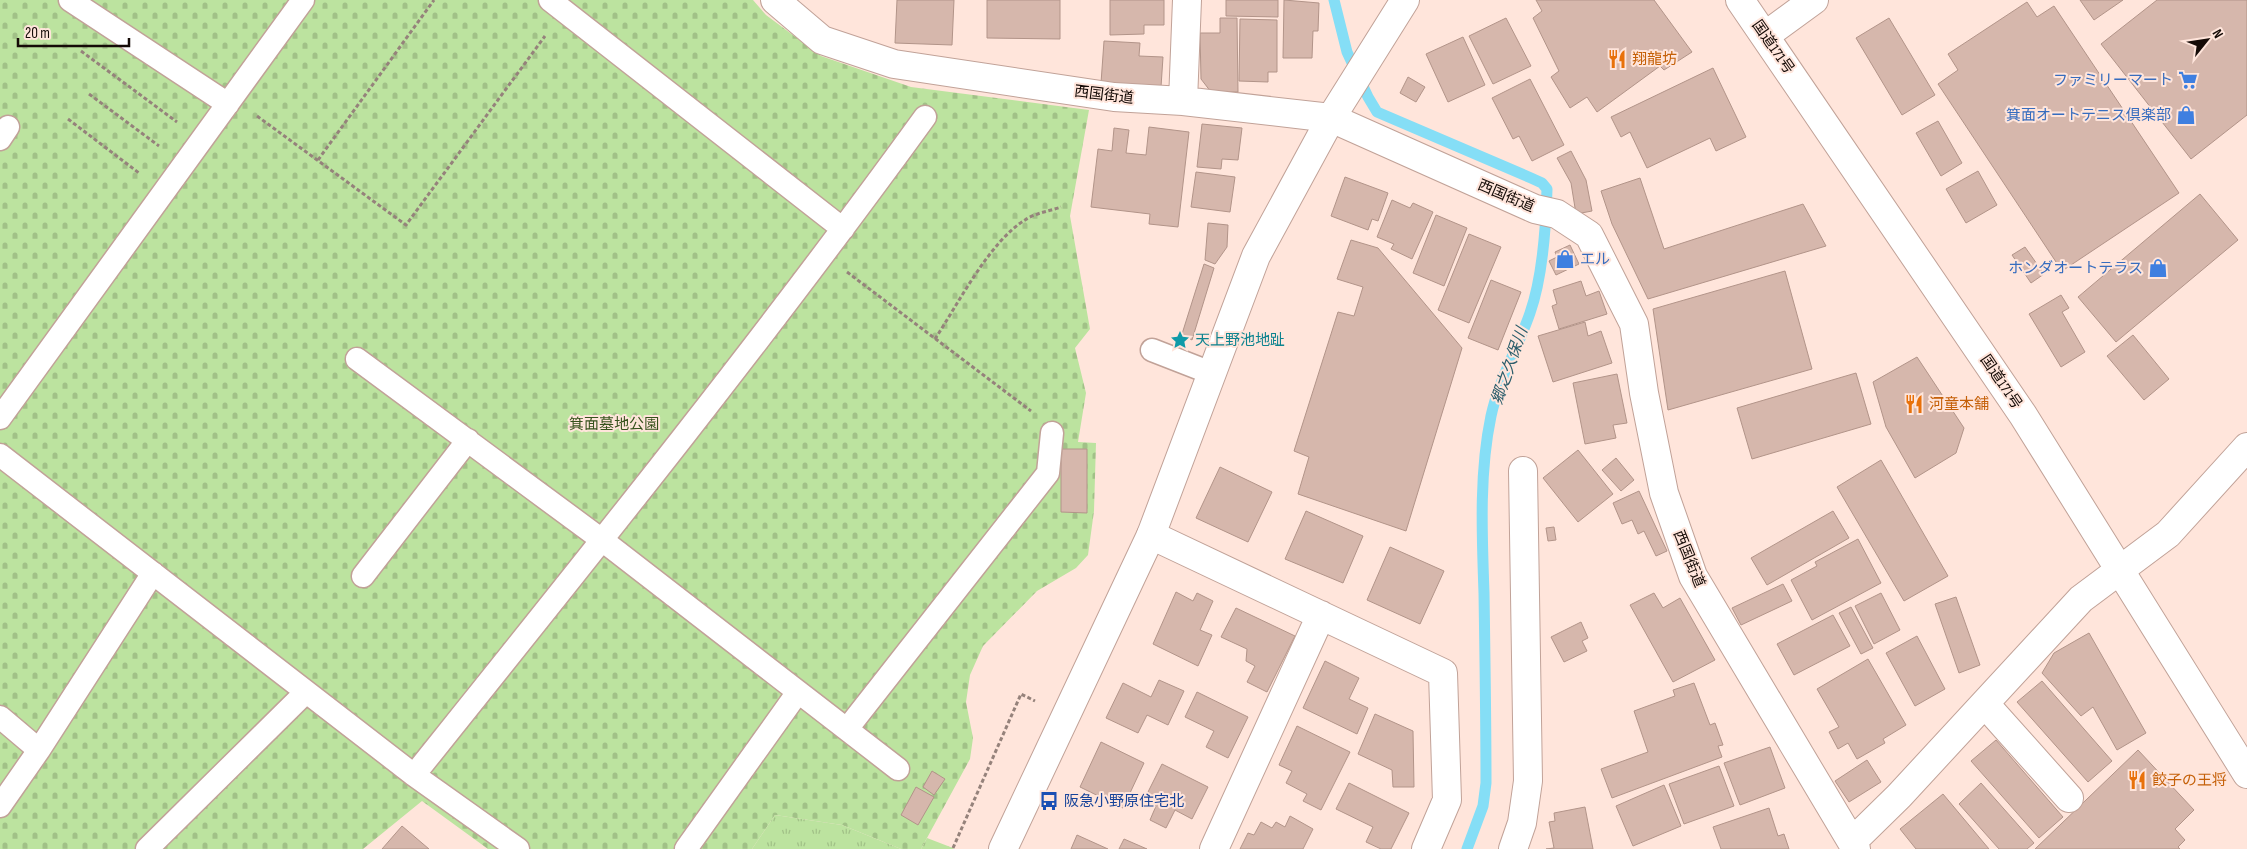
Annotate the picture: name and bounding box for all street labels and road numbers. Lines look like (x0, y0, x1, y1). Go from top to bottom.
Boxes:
street label: 国道171号 (1748, 16, 1798, 78)
street label: 西国街道 (1073, 82, 1135, 108)
street label: 西国街道 (1475, 176, 1537, 216)
street label: 国道171号 (1976, 351, 2026, 413)
street label: 西国街道 (1669, 528, 1709, 590)

